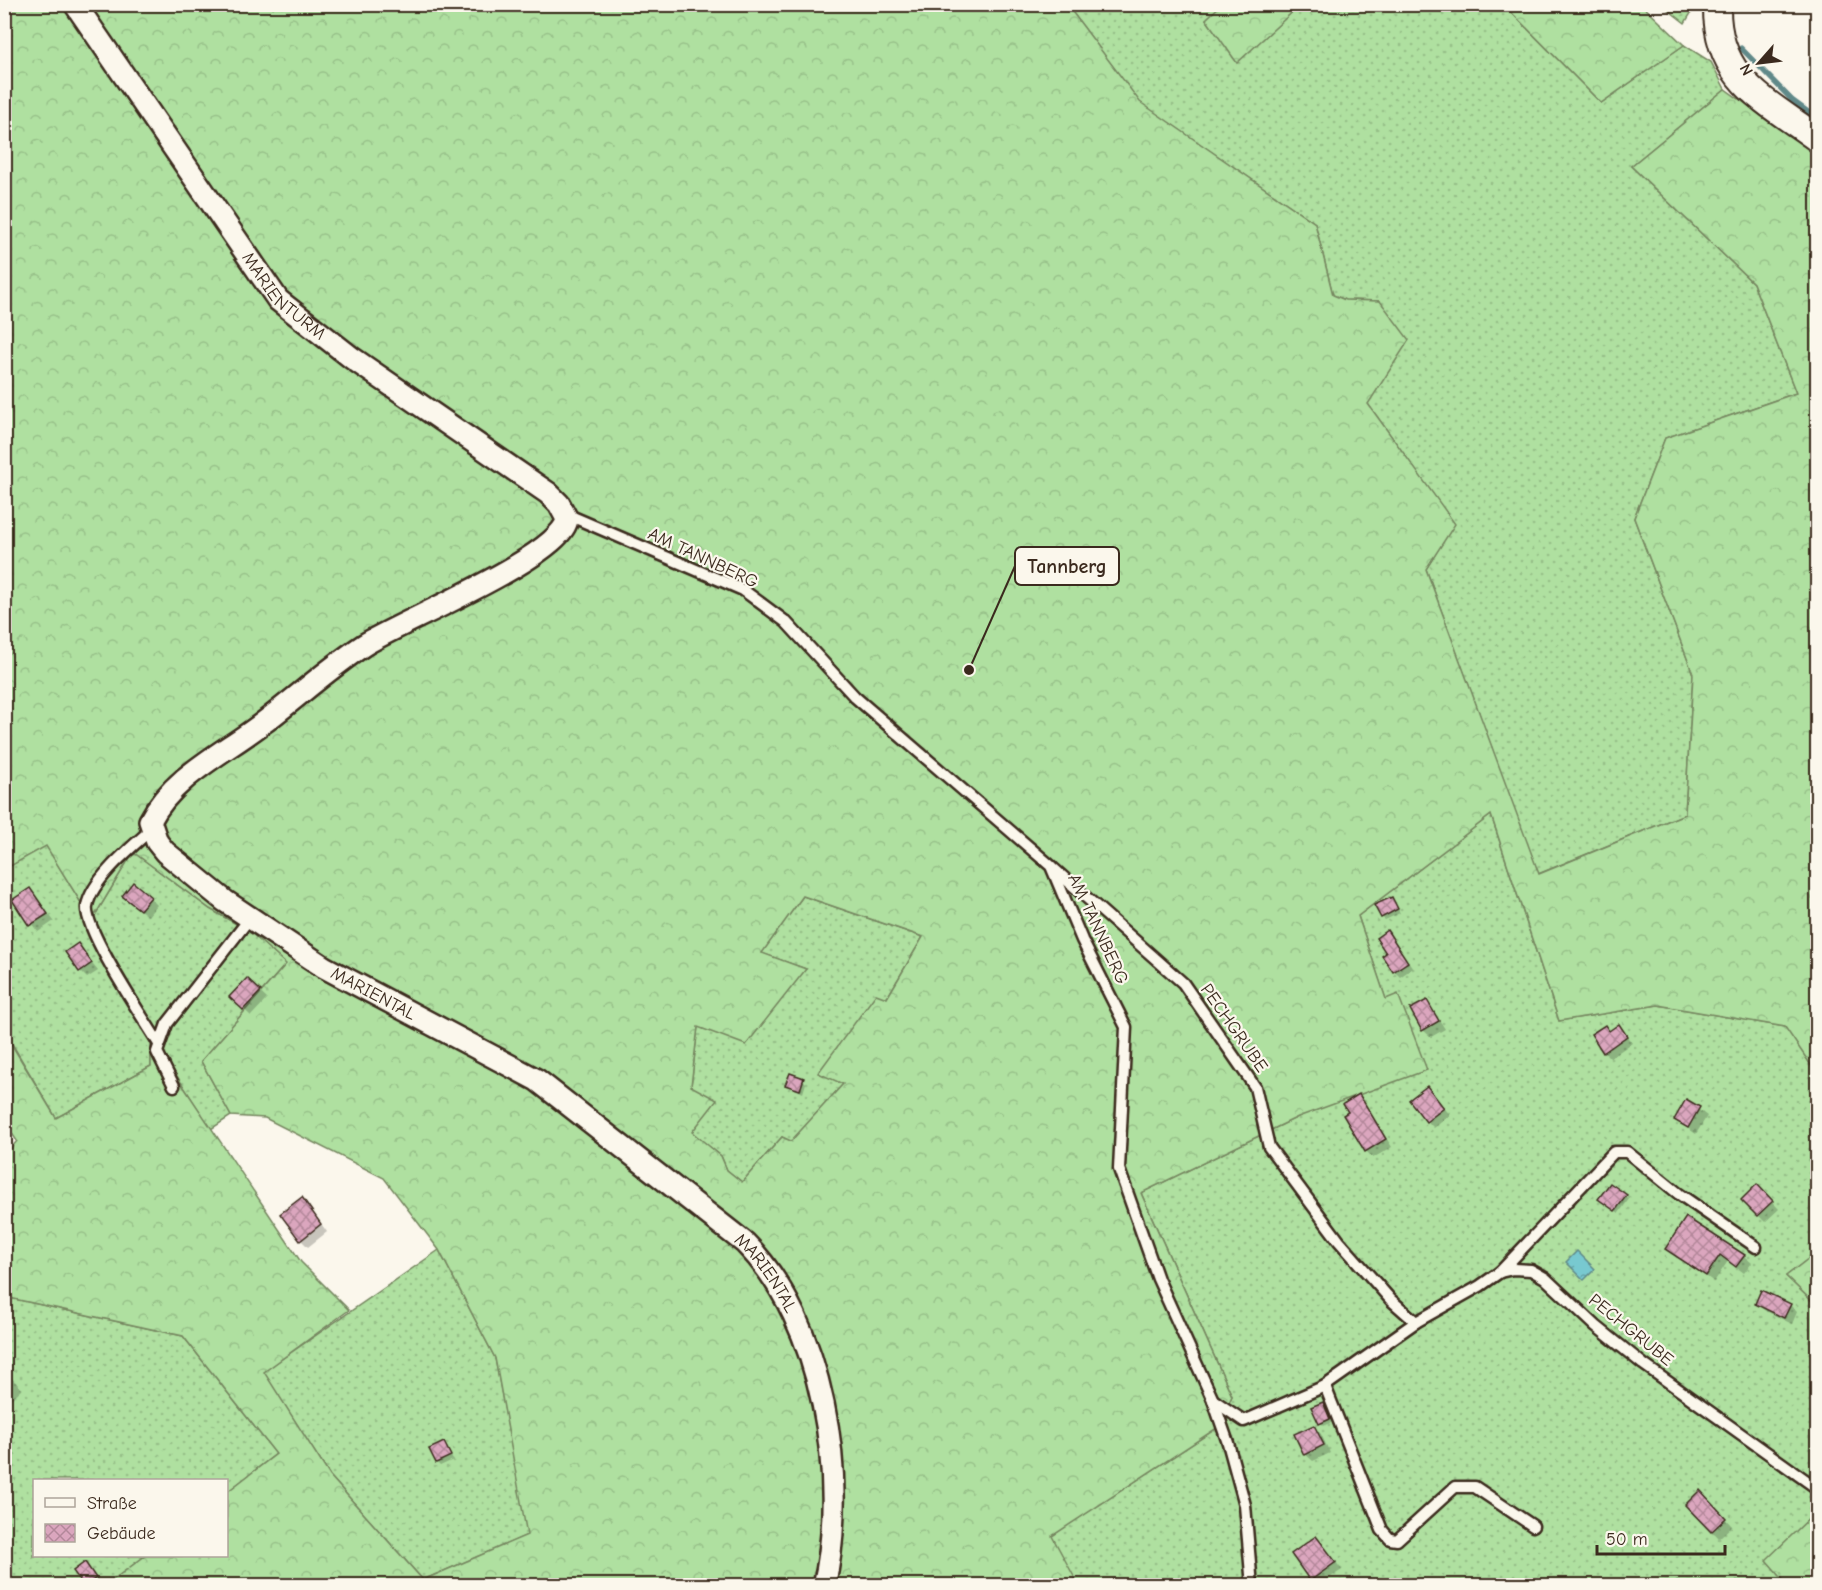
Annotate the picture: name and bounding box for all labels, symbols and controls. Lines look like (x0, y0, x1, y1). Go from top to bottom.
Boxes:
north arrow (1729, 33, 1789, 93)
text: N (1736, 61, 1757, 78)
street label: MARIENTURM (238, 248, 330, 344)
street label: AM TANNBERG (645, 523, 762, 593)
callout: Tannberg (1015, 547, 1119, 585)
text: Tannberg (1027, 555, 1107, 578)
street label: AM TANNBERG (1063, 871, 1133, 988)
street label: MARIENTAL (327, 962, 420, 1024)
street label: PECHGRUBE (1196, 980, 1272, 1076)
street label: MARIENTAL (731, 1229, 802, 1316)
street label: PECHGRUBE (1584, 1289, 1678, 1371)
legend (33, 1479, 228, 1557)
text: Straße (87, 1493, 137, 1514)
scale bar (1597, 1518, 1724, 1556)
text: Gebäude (87, 1523, 156, 1544)
text: 50 m (1606, 1529, 1648, 1550)

